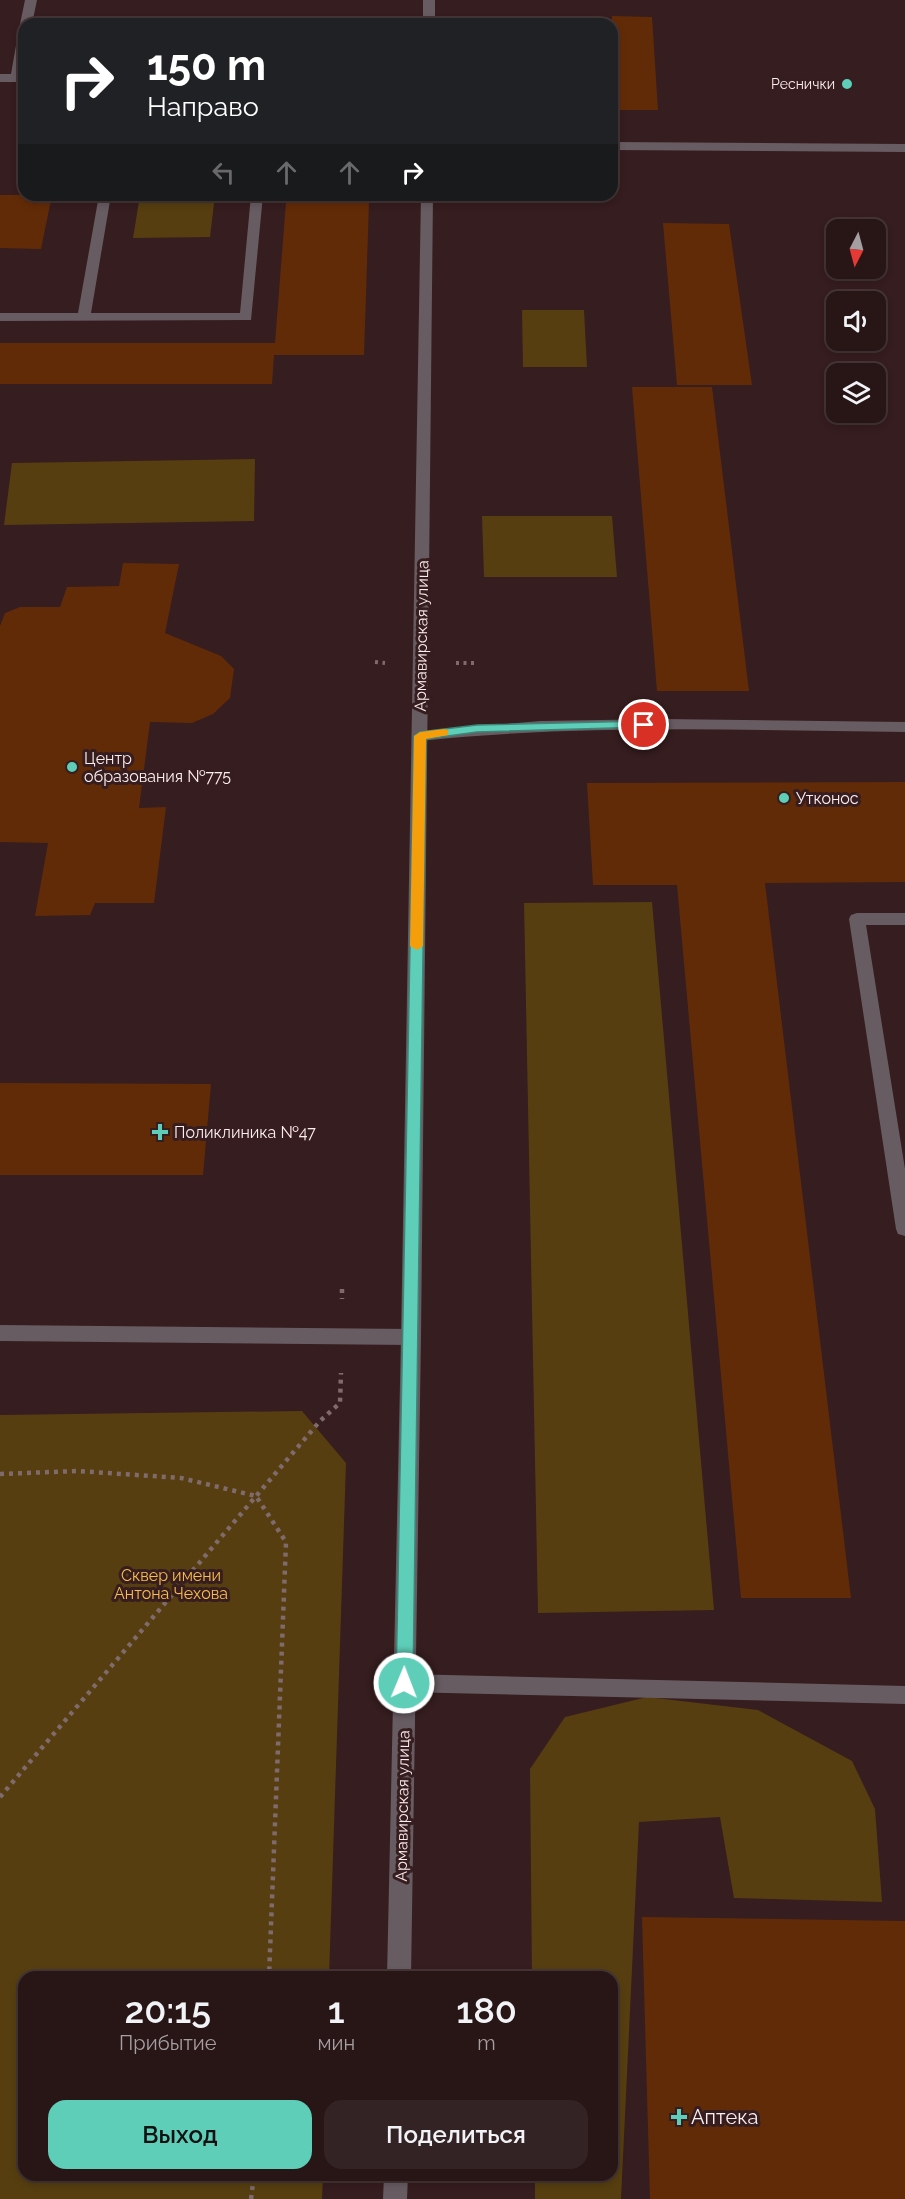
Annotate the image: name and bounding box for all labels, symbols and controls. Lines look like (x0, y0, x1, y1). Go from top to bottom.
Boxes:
text: 150 m (147, 41, 266, 90)
icon: right (48, 42, 126, 120)
place label: Реснички (771, 76, 835, 92)
marker: Реснички (840, 77, 854, 91)
text: Направо (147, 91, 259, 122)
icon: left (207, 156, 240, 189)
icon: ahead (270, 156, 303, 189)
icon: ahead (333, 156, 366, 189)
icon: right (396, 156, 429, 189)
north arrow (826, 219, 886, 279)
map controls (826, 219, 886, 423)
button: sound (826, 291, 886, 351)
button: layers (826, 363, 886, 423)
street label: Армавирская улица (411, 560, 432, 712)
pin (618, 699, 669, 750)
icon: arrive (627, 708, 660, 741)
place label: Центр образования №775 (84, 749, 231, 786)
marker: Центр образования №775 (65, 760, 79, 774)
place label: Утконос (796, 789, 859, 808)
marker: Утконос (777, 791, 791, 805)
marker: Поликлиника №47 (151, 1123, 169, 1141)
place label: Поликлиника №47 (174, 1123, 316, 1142)
park label: Сквер имени Антона Чехова (114, 1566, 228, 1603)
position arrow (372, 1651, 436, 1715)
street label: Армавирская улица (392, 1730, 413, 1882)
text: 20:15 (124, 1989, 211, 2031)
text: 1 (328, 1989, 345, 2031)
text: 180 (456, 1989, 517, 2031)
text: Прибытие (119, 2031, 216, 2055)
text: мин (318, 2031, 355, 2055)
text: m (477, 2031, 496, 2055)
button: Выход (48, 2100, 312, 2169)
button: Поделиться (324, 2100, 588, 2169)
place label: Аптека (691, 2105, 758, 2129)
marker: Аптека (672, 2110, 686, 2124)

